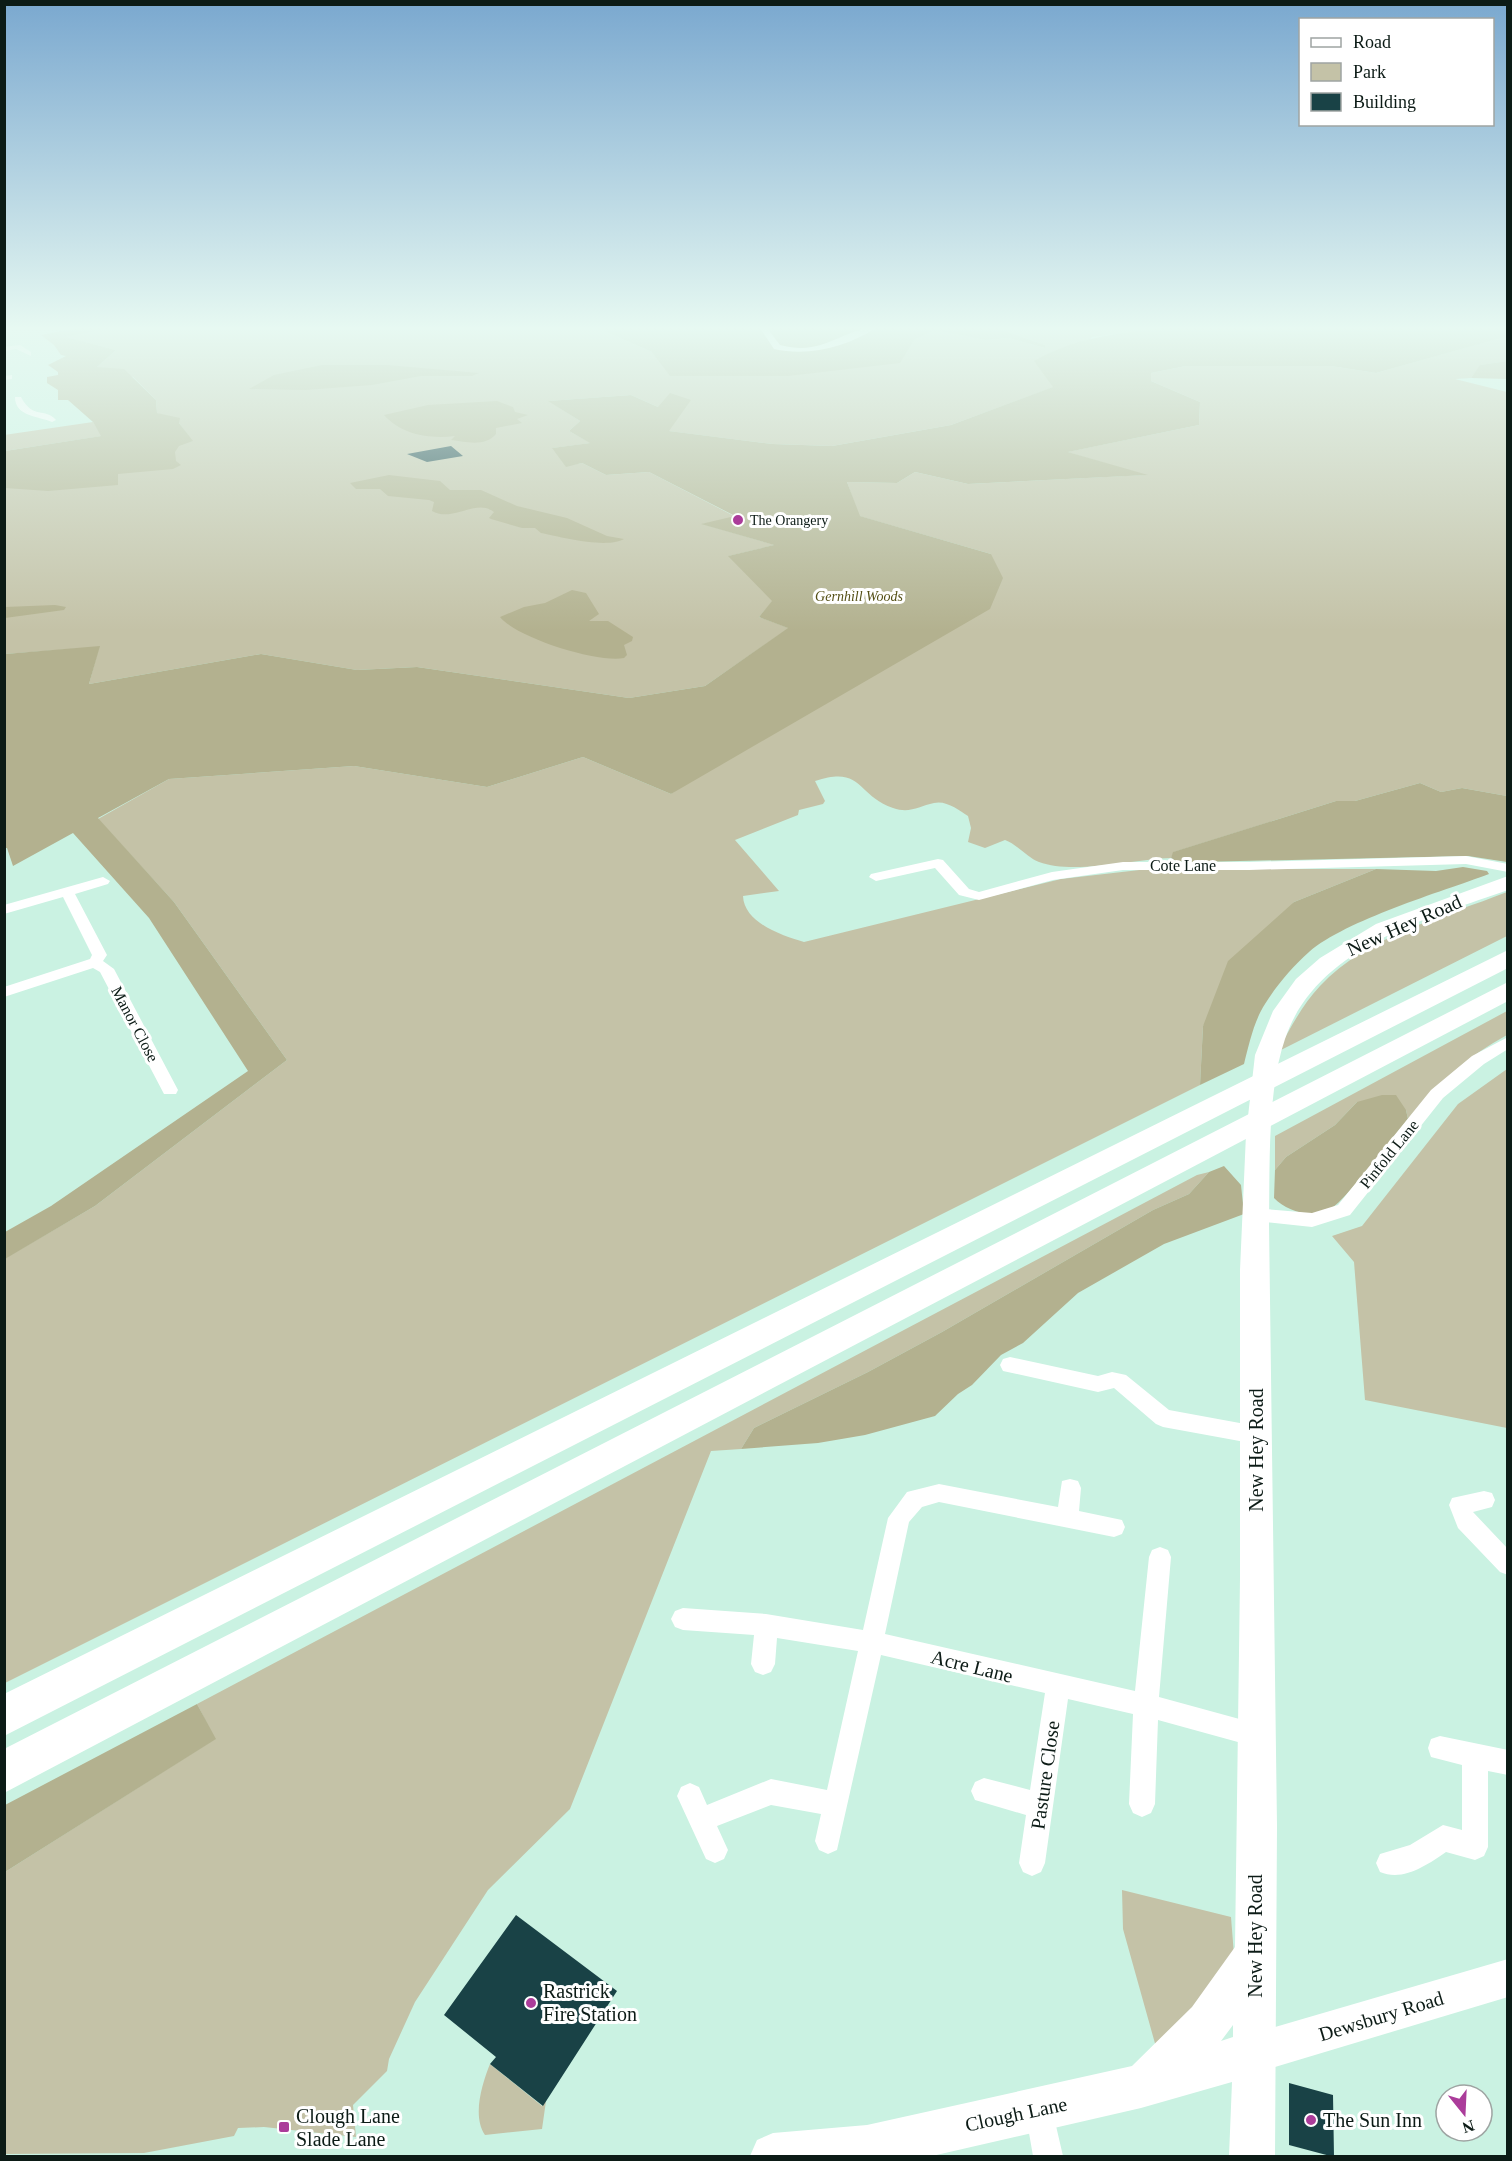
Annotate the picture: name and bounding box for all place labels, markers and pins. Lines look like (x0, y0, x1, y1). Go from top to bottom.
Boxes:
marker: The Orangery (731, 513, 745, 527)
place label: The Orangery (750, 513, 828, 528)
place label: Rastrick Fire Station (543, 1980, 637, 2025)
marker: Rastrick Fire Station (524, 1996, 538, 2010)
place label: Clough Lane Slade Lane (296, 2105, 400, 2150)
place label: The Sun Inn (1323, 2109, 1422, 2131)
marker: The Sun Inn (1304, 2113, 1318, 2127)
marker: Clough Lane Slade Lane (277, 2120, 291, 2134)

